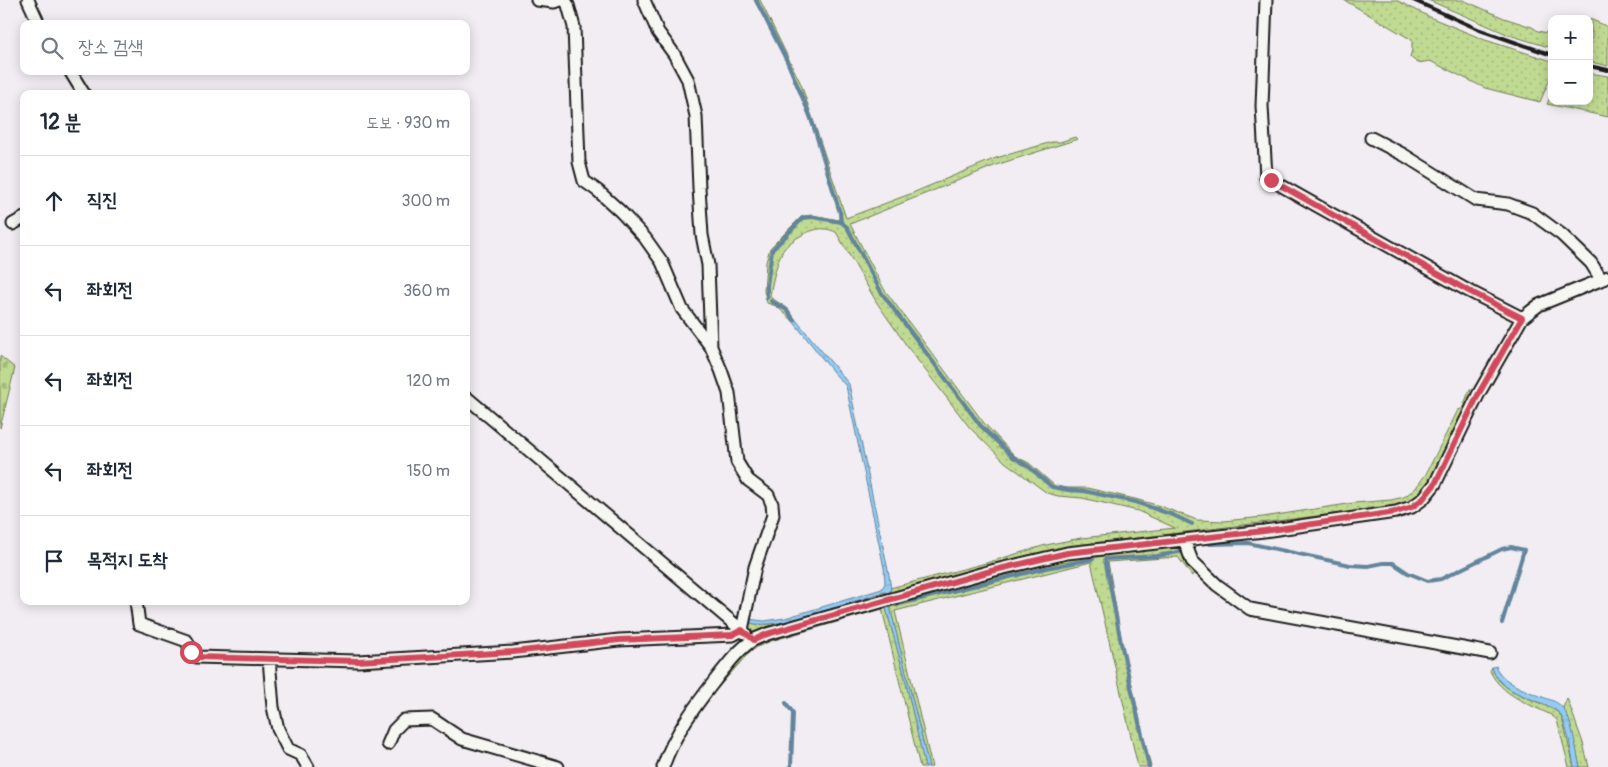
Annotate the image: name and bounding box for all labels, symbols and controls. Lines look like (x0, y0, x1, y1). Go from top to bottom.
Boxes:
map controls (1548, 15, 1593, 105)
button: + (1548, 15, 1593, 60)
search box (20, 20, 470, 75)
icon: search (38, 34, 66, 62)
text: 장소 검색 (78, 35, 143, 59)
button: − (1548, 60, 1593, 105)
text: 12 분 (40, 109, 81, 136)
text: 도보 · 930 m (366, 113, 450, 133)
route end (1260, 169, 1283, 192)
icon: ahead (40, 187, 68, 215)
text: 직진 (87, 188, 118, 212)
text: 300 m (402, 191, 450, 211)
icon: left (40, 277, 68, 305)
text: 좌회전 (87, 278, 133, 302)
text: 360 m (403, 281, 450, 301)
icon: left (40, 367, 68, 395)
text: 좌회전 (87, 368, 133, 392)
text: 120 m (406, 371, 450, 391)
icon: left (40, 457, 68, 485)
text: 좌회전 (87, 458, 133, 482)
text: 150 m (406, 461, 450, 481)
icon: arrive (40, 547, 68, 575)
text: 목적지 도착 (87, 548, 168, 572)
route start (180, 641, 203, 664)

